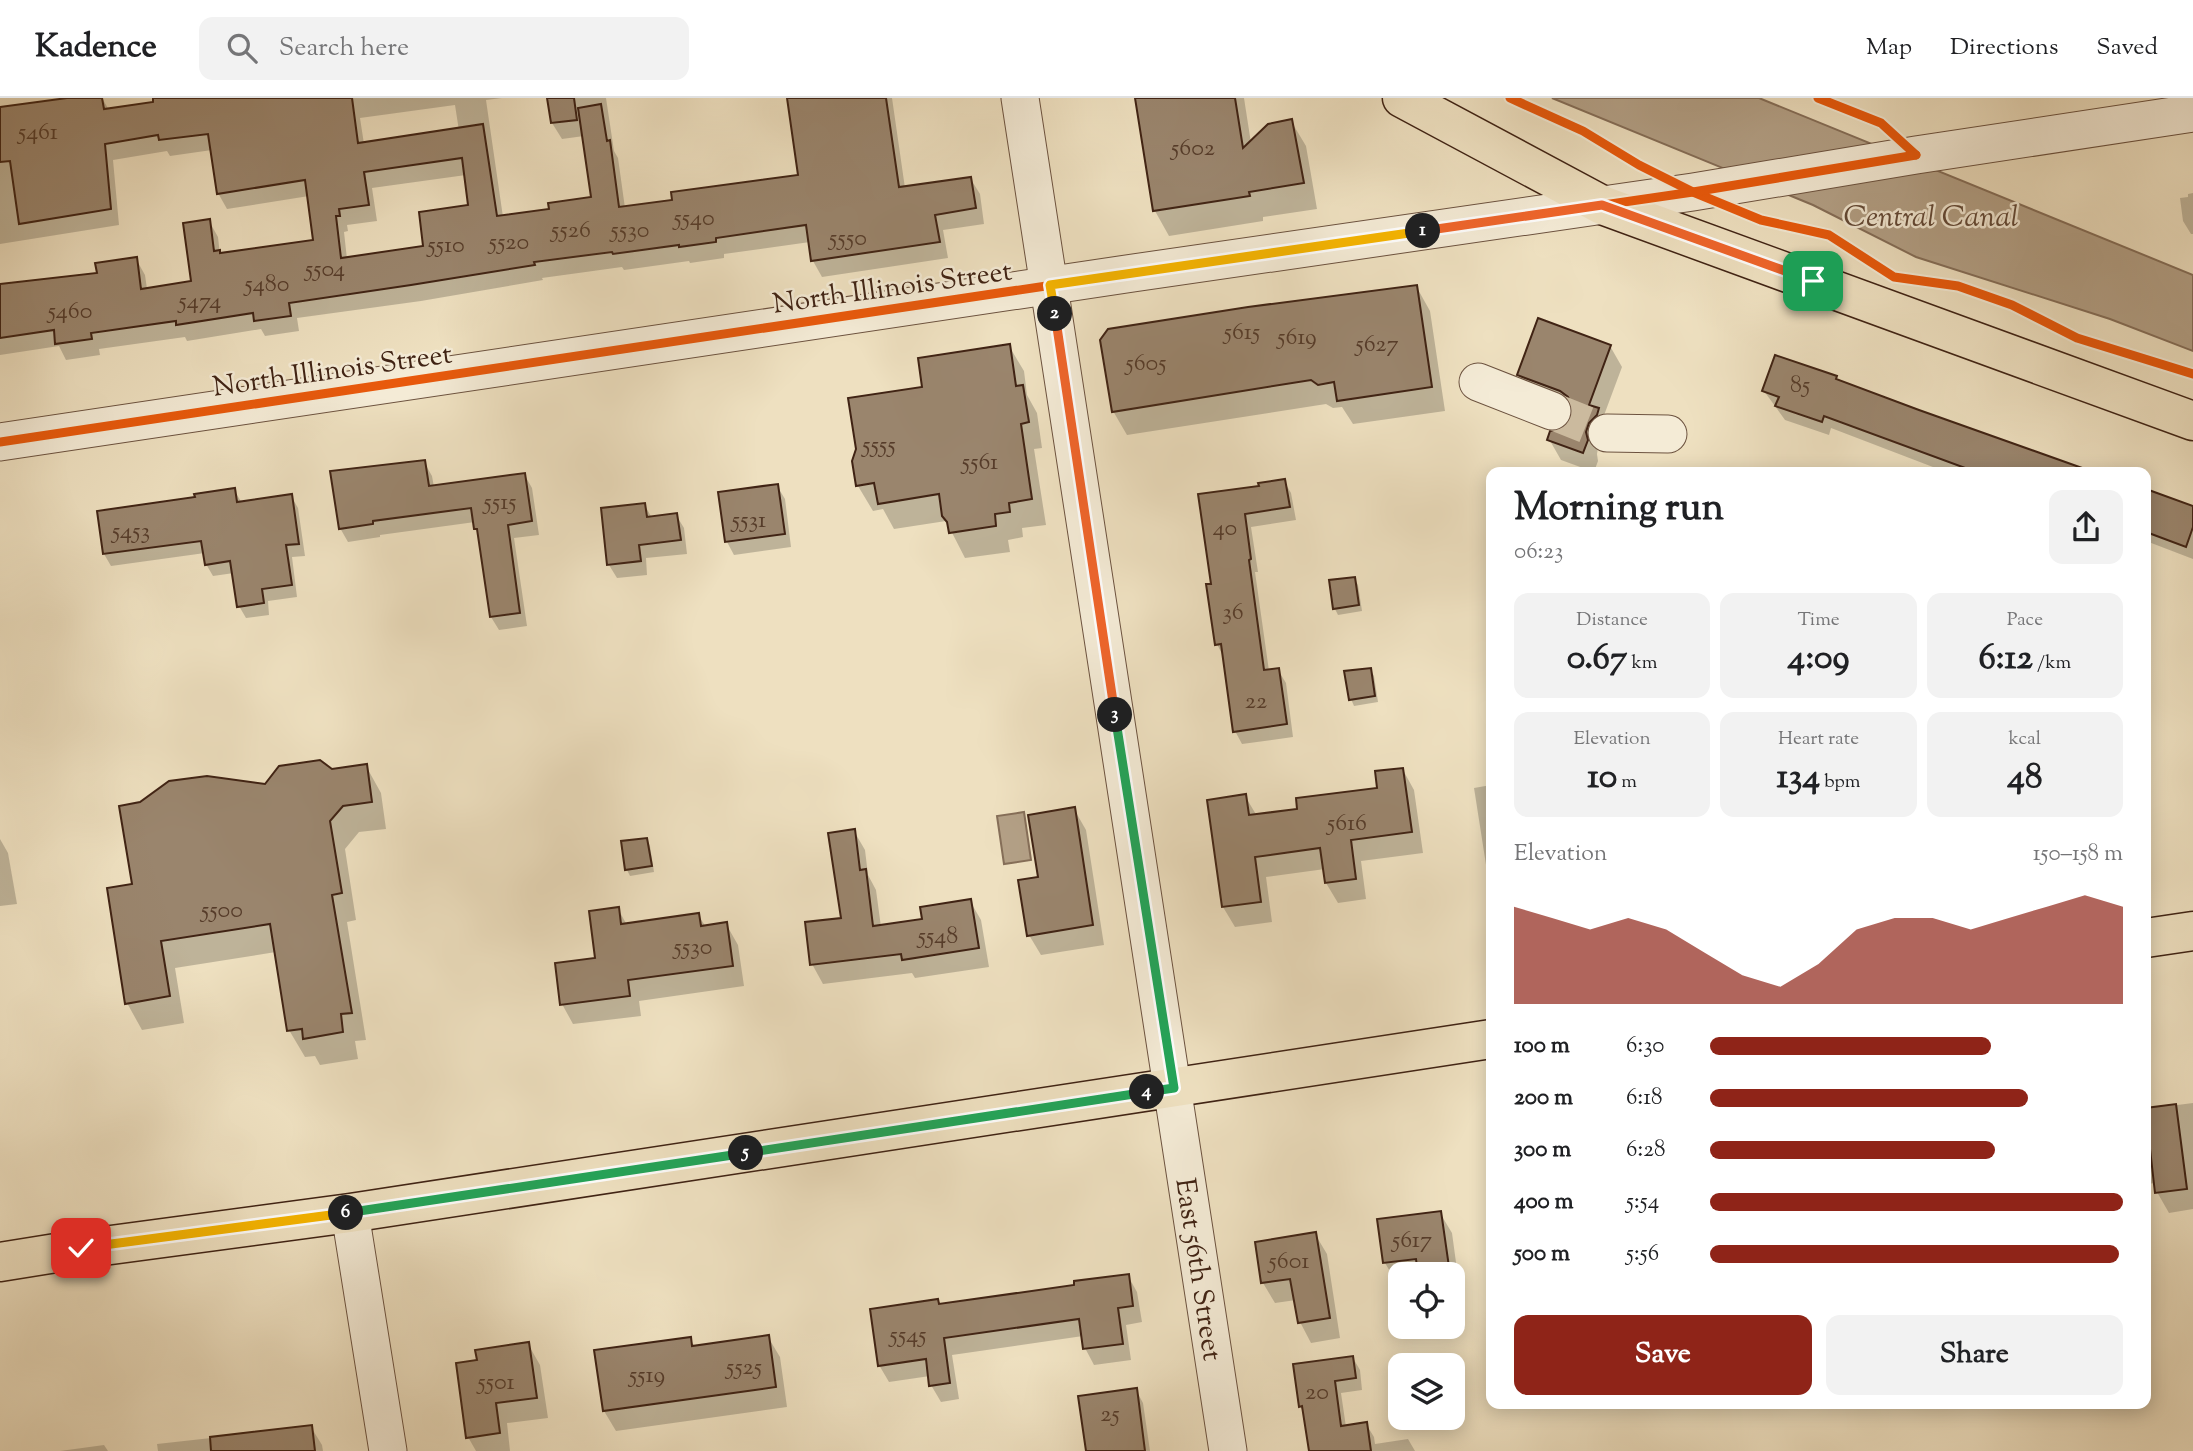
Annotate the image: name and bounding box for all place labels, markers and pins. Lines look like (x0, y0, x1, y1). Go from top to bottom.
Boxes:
pin: 1 (1406, 214, 1440, 248)
pin (1783, 251, 1843, 311)
pin: 2 (1038, 296, 1072, 332)
pin: 3 (1098, 698, 1132, 732)
pin: 4 (1130, 1074, 1164, 1110)
pin: 5 (728, 1136, 764, 1170)
pin: 6 (328, 1196, 364, 1230)
pin (51, 1218, 111, 1278)

